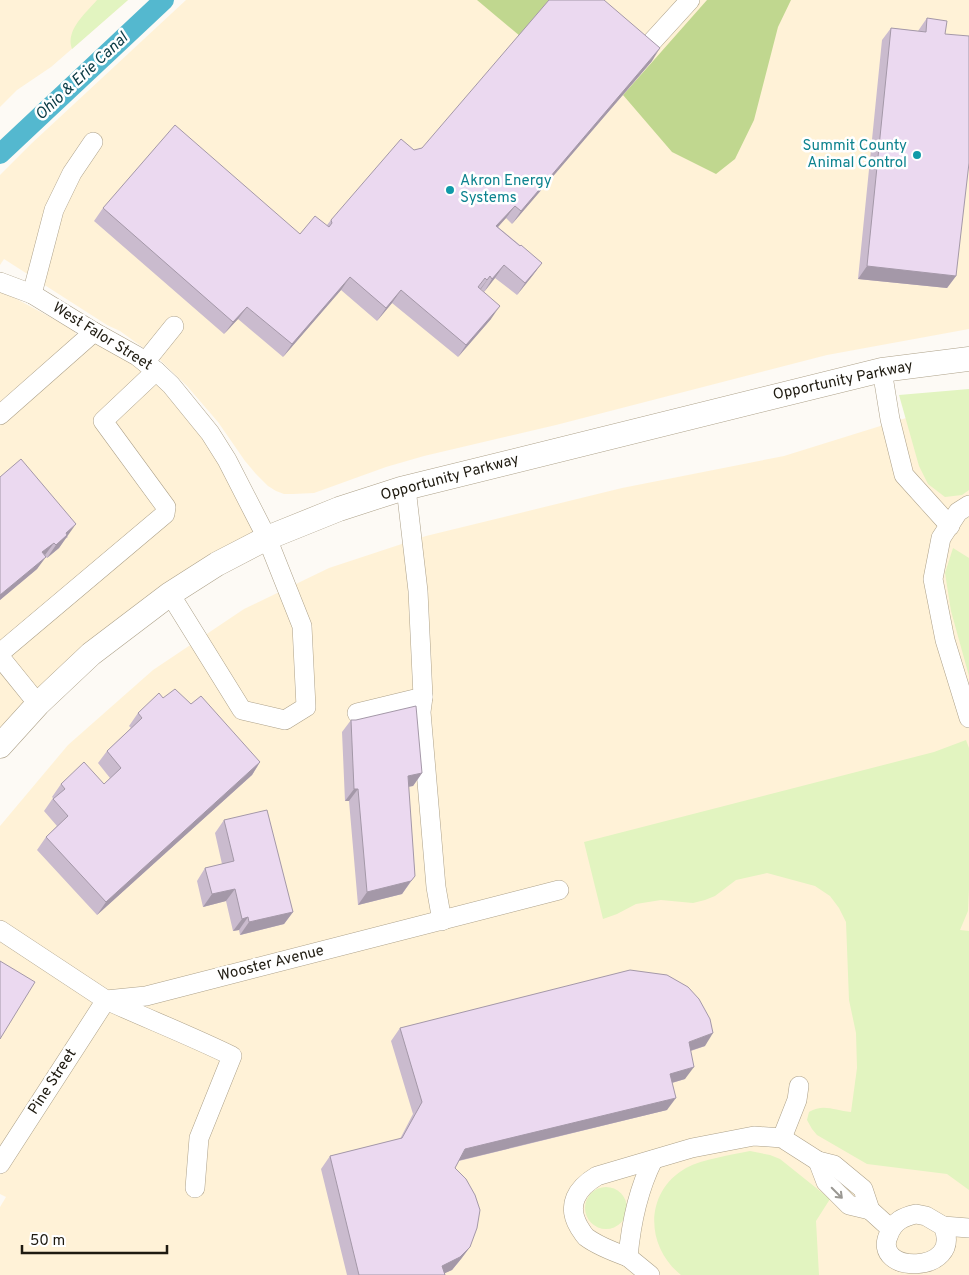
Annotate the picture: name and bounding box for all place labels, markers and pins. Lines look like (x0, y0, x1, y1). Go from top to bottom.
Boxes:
place label: Summit County Animal Control (803, 137, 907, 173)
marker: Summit County Animal Control (911, 149, 923, 161)
place label: Akron Energy Systems (460, 172, 552, 208)
marker: Akron Energy Systems (444, 184, 456, 196)

